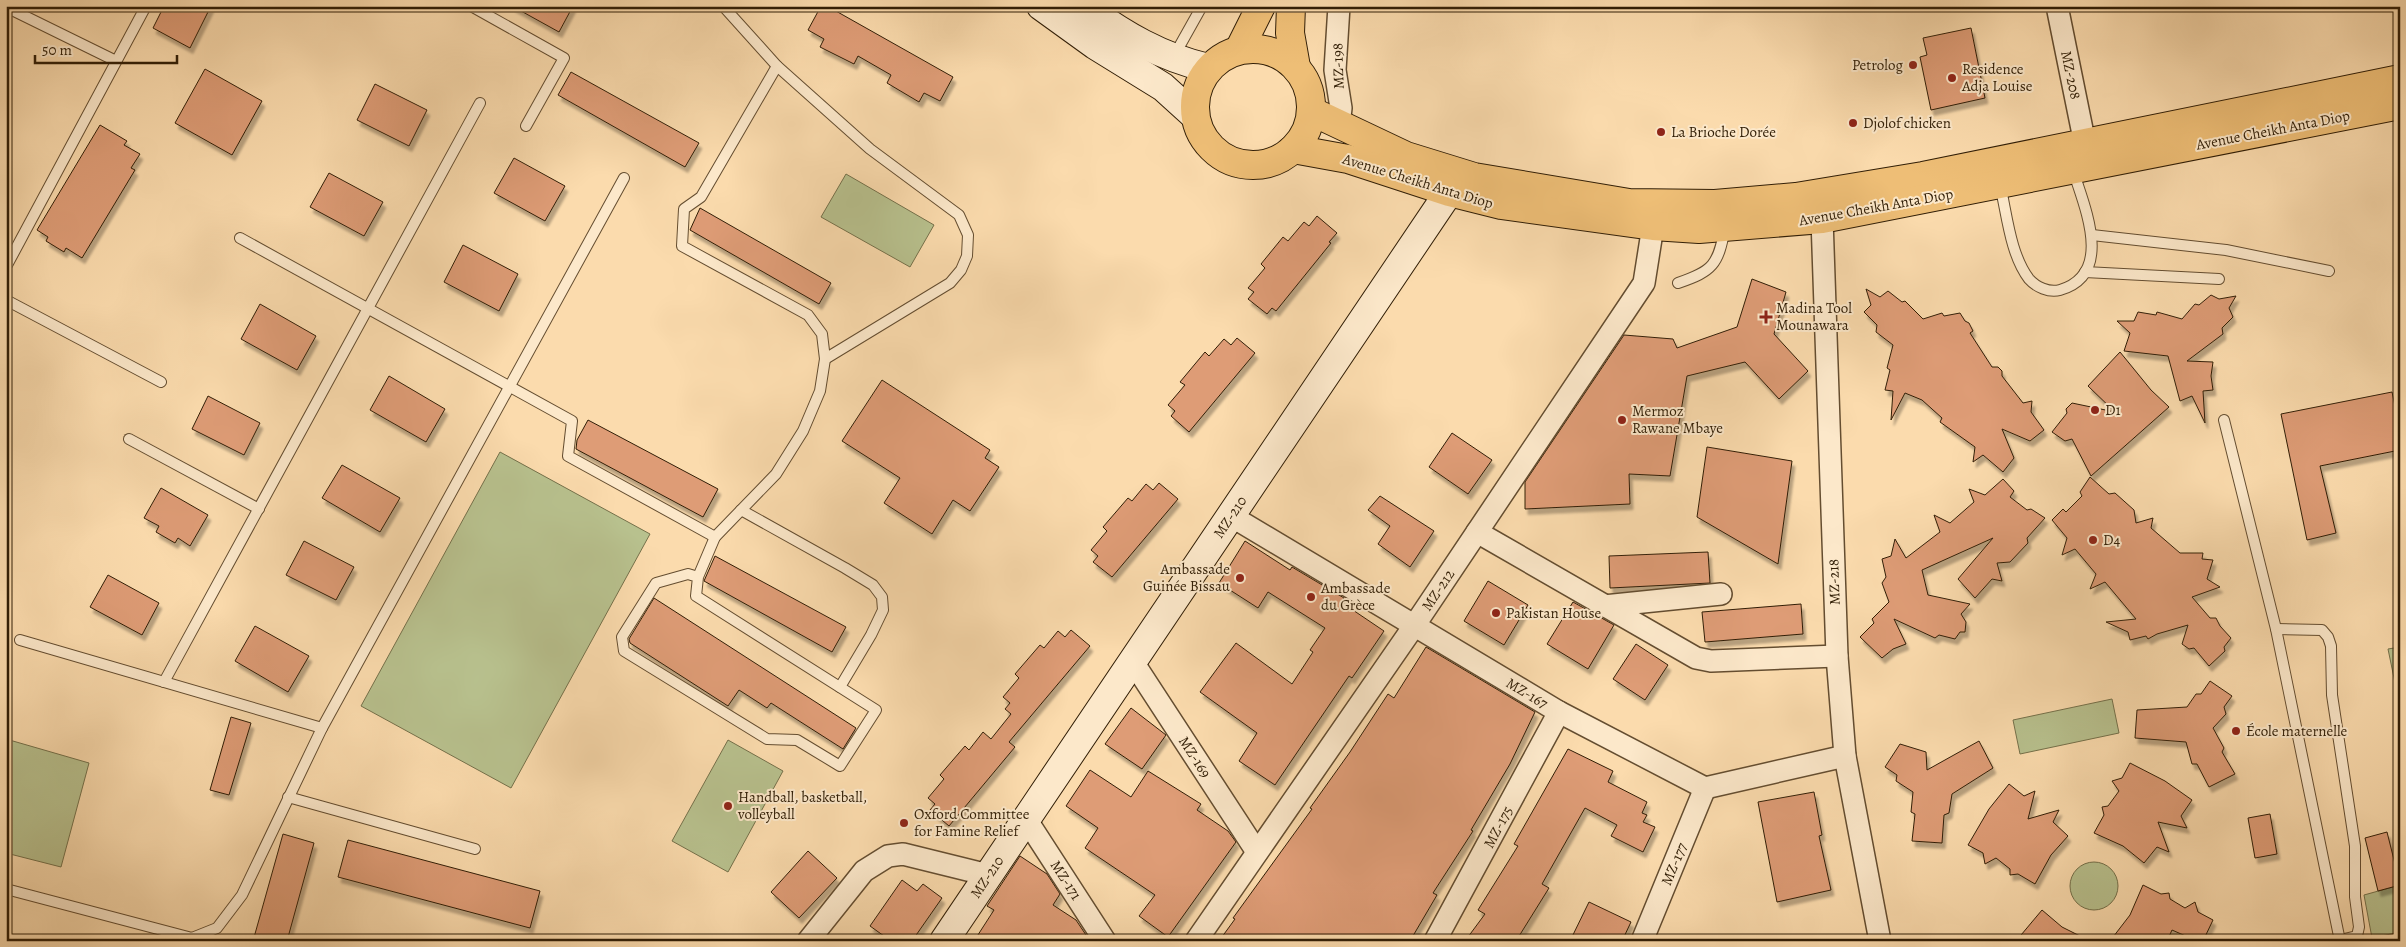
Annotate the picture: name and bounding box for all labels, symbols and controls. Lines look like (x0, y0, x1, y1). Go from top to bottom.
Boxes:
scale bar (35, 32, 178, 64)
text: 50 m (42, 40, 72, 60)
street label: MZ-198 (1327, 43, 1349, 89)
street label: MZ-208 (2056, 49, 2086, 101)
place label: Petrolog (1852, 55, 1903, 75)
marker: Petrolog (1907, 59, 1919, 71)
place label: Residence Adja Louise (1961, 59, 2033, 96)
marker: Residence Adja Louise (1946, 72, 1958, 84)
street label: Avenue Cheikh Anta Diop (2193, 105, 2352, 155)
place label: Djolof chicken (1863, 113, 1951, 133)
marker: Djolof chicken (1847, 117, 1859, 129)
place label: La Brioche Dorée (1671, 122, 1776, 142)
marker: La Brioche Dorée (1655, 126, 1667, 138)
street label: Avenue Cheikh Anta Diop (1339, 148, 1496, 213)
street label: Avenue Cheikh Anta Diop (1796, 184, 1955, 231)
place label: Madina Tool Mounawara (1776, 298, 1852, 335)
marker: Madina Tool Mounawara (1760, 311, 1772, 323)
place label: D1 (2105, 400, 2121, 420)
place label: Mermoz Rawane Mbaye (1632, 401, 1723, 438)
marker: D1 (2089, 404, 2101, 416)
marker: Mermoz Rawane Mbaye (1616, 414, 1628, 426)
street label: MZ-210 (1209, 492, 1251, 542)
place label: D4 (2103, 530, 2121, 550)
marker: D4 (2087, 534, 2099, 546)
street label: MZ-218 (1823, 558, 1845, 606)
place label: Ambassade Guinée Bissau (1143, 559, 1231, 596)
street label: MZ-212 (1417, 565, 1459, 615)
marker: Ambassade Guinée Bissau (1234, 572, 1246, 584)
place label: Ambassade du Grèce (1320, 578, 1391, 615)
marker: Ambassade du Grèce (1305, 591, 1317, 603)
place label: Pakistan House (1506, 603, 1601, 623)
marker: Pakistan House (1490, 607, 1502, 619)
street label: MZ-167 (1502, 673, 1552, 714)
place label: École maternelle (2246, 721, 2348, 741)
marker: École maternelle (2230, 725, 2242, 737)
street label: MZ-169 (1174, 732, 1216, 782)
place label: Handball, basketball, volleyball (737, 787, 867, 824)
marker: Handball, basketball, volleyball (722, 800, 734, 812)
street label: MZ-175 (1479, 803, 1517, 851)
place label: Oxford Committee for Famine Relief (914, 804, 1030, 841)
marker: Oxford Committee for Famine Relief (898, 817, 910, 829)
street label: MZ-177 (1656, 839, 1692, 888)
street label: MZ-210 (966, 852, 1008, 902)
street label: MZ-171 (1046, 856, 1086, 904)

